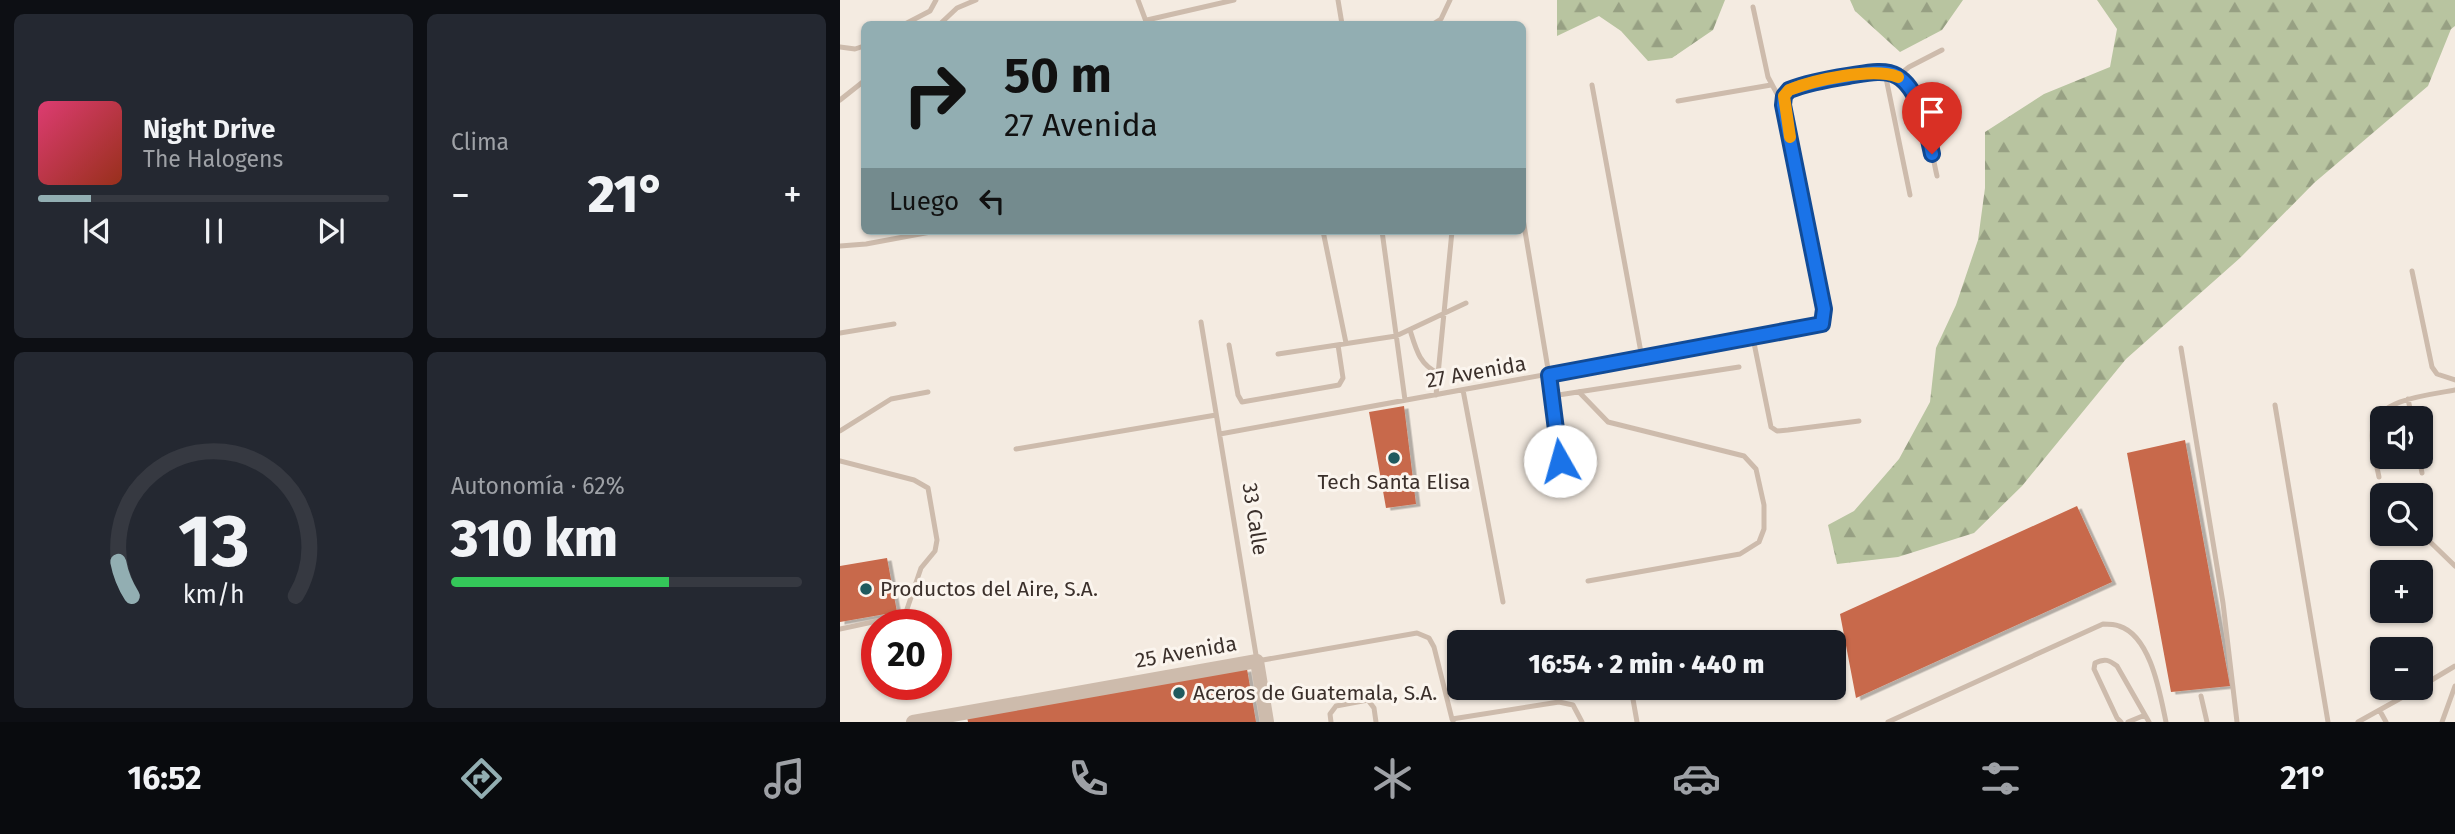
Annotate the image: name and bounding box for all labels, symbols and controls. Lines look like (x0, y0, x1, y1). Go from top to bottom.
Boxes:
text: 50 m (1004, 46, 1112, 105)
icon: right (889, 49, 980, 140)
pin (1902, 82, 1962, 154)
icon: arrive (1913, 93, 1951, 131)
text: 27 Avenida (1004, 106, 1158, 144)
text: Night Drive (143, 114, 275, 145)
text: Clima (451, 128, 509, 156)
text: The Halogens (143, 145, 283, 173)
text: 21° (588, 163, 665, 226)
text: − (451, 172, 470, 218)
text: + (783, 172, 802, 218)
icon: left (973, 182, 1011, 220)
text: Luego (889, 186, 959, 217)
icon: previous (78, 212, 116, 250)
icon: pause (195, 212, 233, 250)
icon: next (312, 212, 350, 250)
street label: 27 Avenida (1424, 350, 1528, 394)
map controls (2370, 406, 2433, 700)
button: sound (2370, 406, 2433, 469)
position arrow (1523, 424, 1597, 498)
marker: Tech Santa Elisa (1386, 450, 1402, 466)
place label: Tech Santa Elisa (1318, 469, 1470, 495)
text: Autonomía · 62% (451, 472, 625, 500)
street label: 33 Calle (1236, 481, 1274, 557)
button: search (2370, 483, 2433, 546)
text: 13 (178, 498, 249, 585)
text: 310 km (451, 507, 618, 570)
button: + (2370, 560, 2433, 623)
place label: Productos del Aire, S.A. (880, 576, 1098, 602)
text: km/h (183, 580, 244, 610)
marker: Productos del Aire, S.A. (858, 581, 874, 597)
speed limit sign: 20 (861, 609, 952, 700)
street label: 25 Avenida (1133, 630, 1239, 674)
button: − (2370, 637, 2433, 700)
text: 16:54 · 2 min · 440 m (1529, 649, 1764, 680)
place label: Aceros de Guatemala, S.A. (1193, 680, 1437, 706)
marker: Aceros de Guatemala, S.A. (1171, 685, 1187, 701)
icon: directions (457, 754, 506, 803)
icon: music (760, 754, 809, 803)
icon: phone (1064, 754, 1113, 803)
icon: climate (1368, 754, 1417, 803)
icon: car (1672, 754, 1721, 803)
icon: filters (1976, 754, 2025, 803)
text: 16:52 (127, 759, 202, 797)
text: 21° (2280, 759, 2328, 797)

